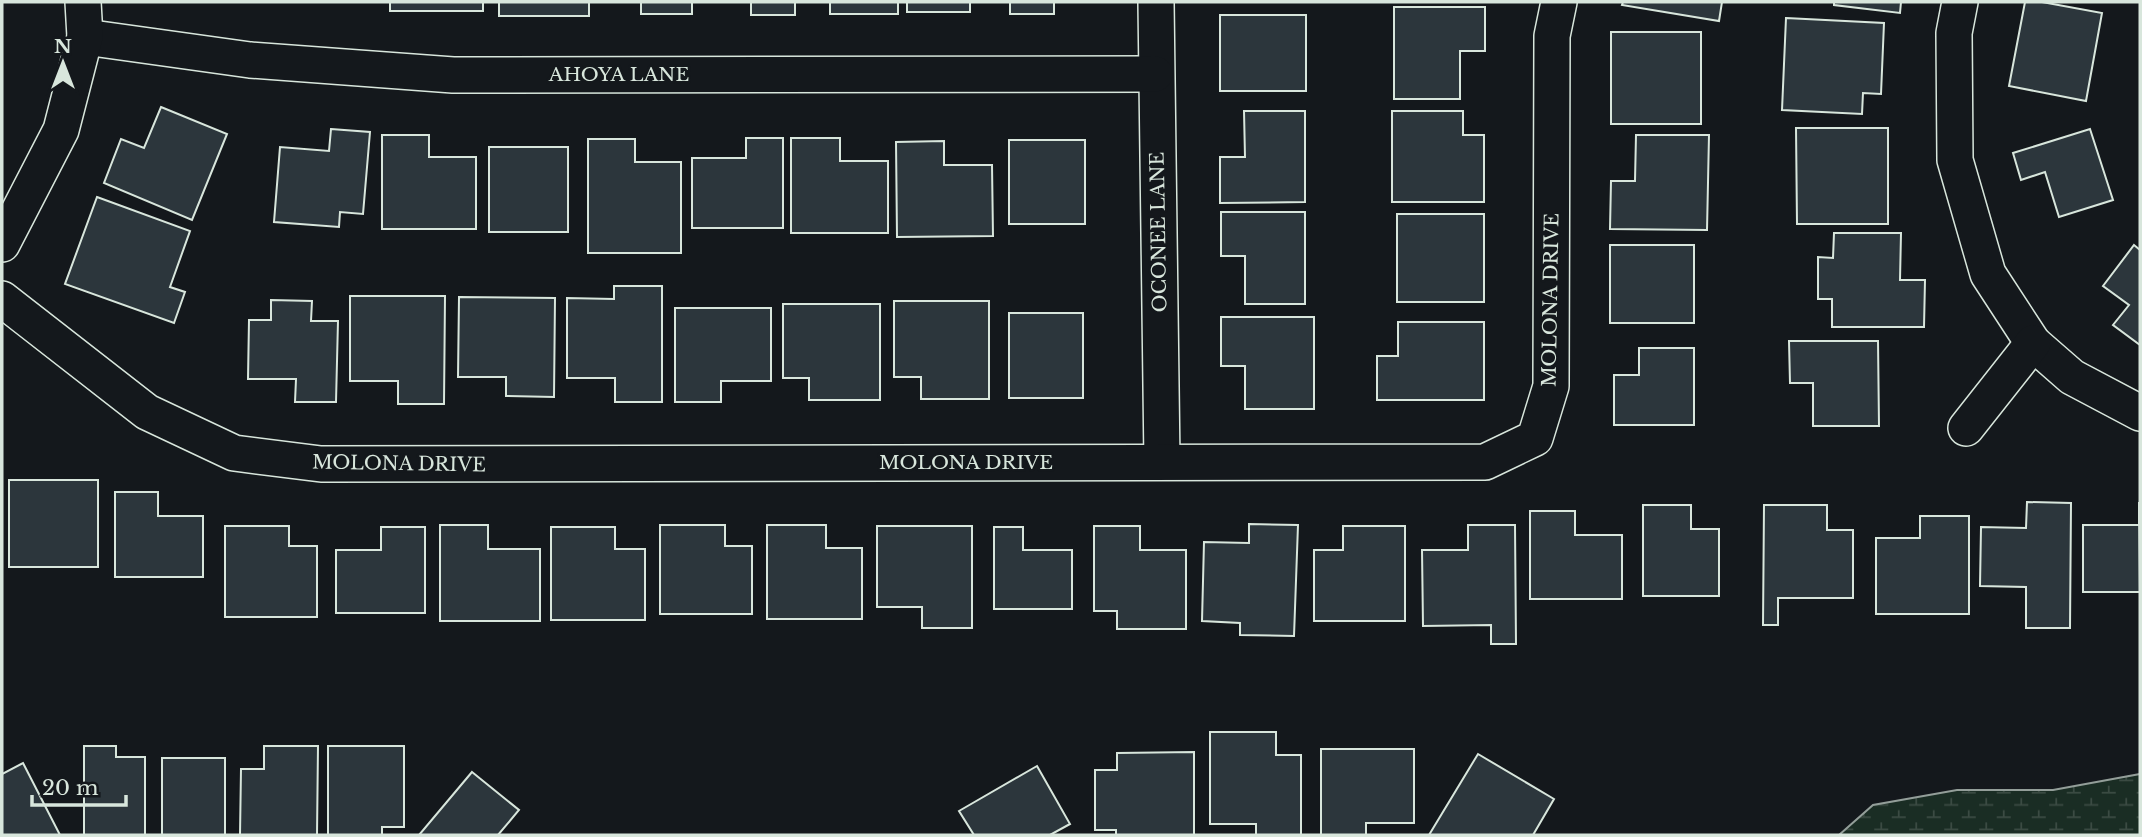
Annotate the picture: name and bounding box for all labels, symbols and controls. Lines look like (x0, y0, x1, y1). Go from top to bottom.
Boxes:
north arrow (28, 28, 98, 98)
text: N (54, 35, 72, 58)
street label: AHOYA LANE (548, 63, 689, 86)
street label: OCONEE LANE (1146, 152, 1171, 312)
street label: MOLONA DRIVE (1537, 213, 1564, 387)
street label: MOLONA DRIVE (312, 450, 486, 477)
street label: MOLONA DRIVE (879, 451, 1053, 474)
scale bar (32, 764, 126, 808)
text: 20 m (42, 775, 99, 801)

